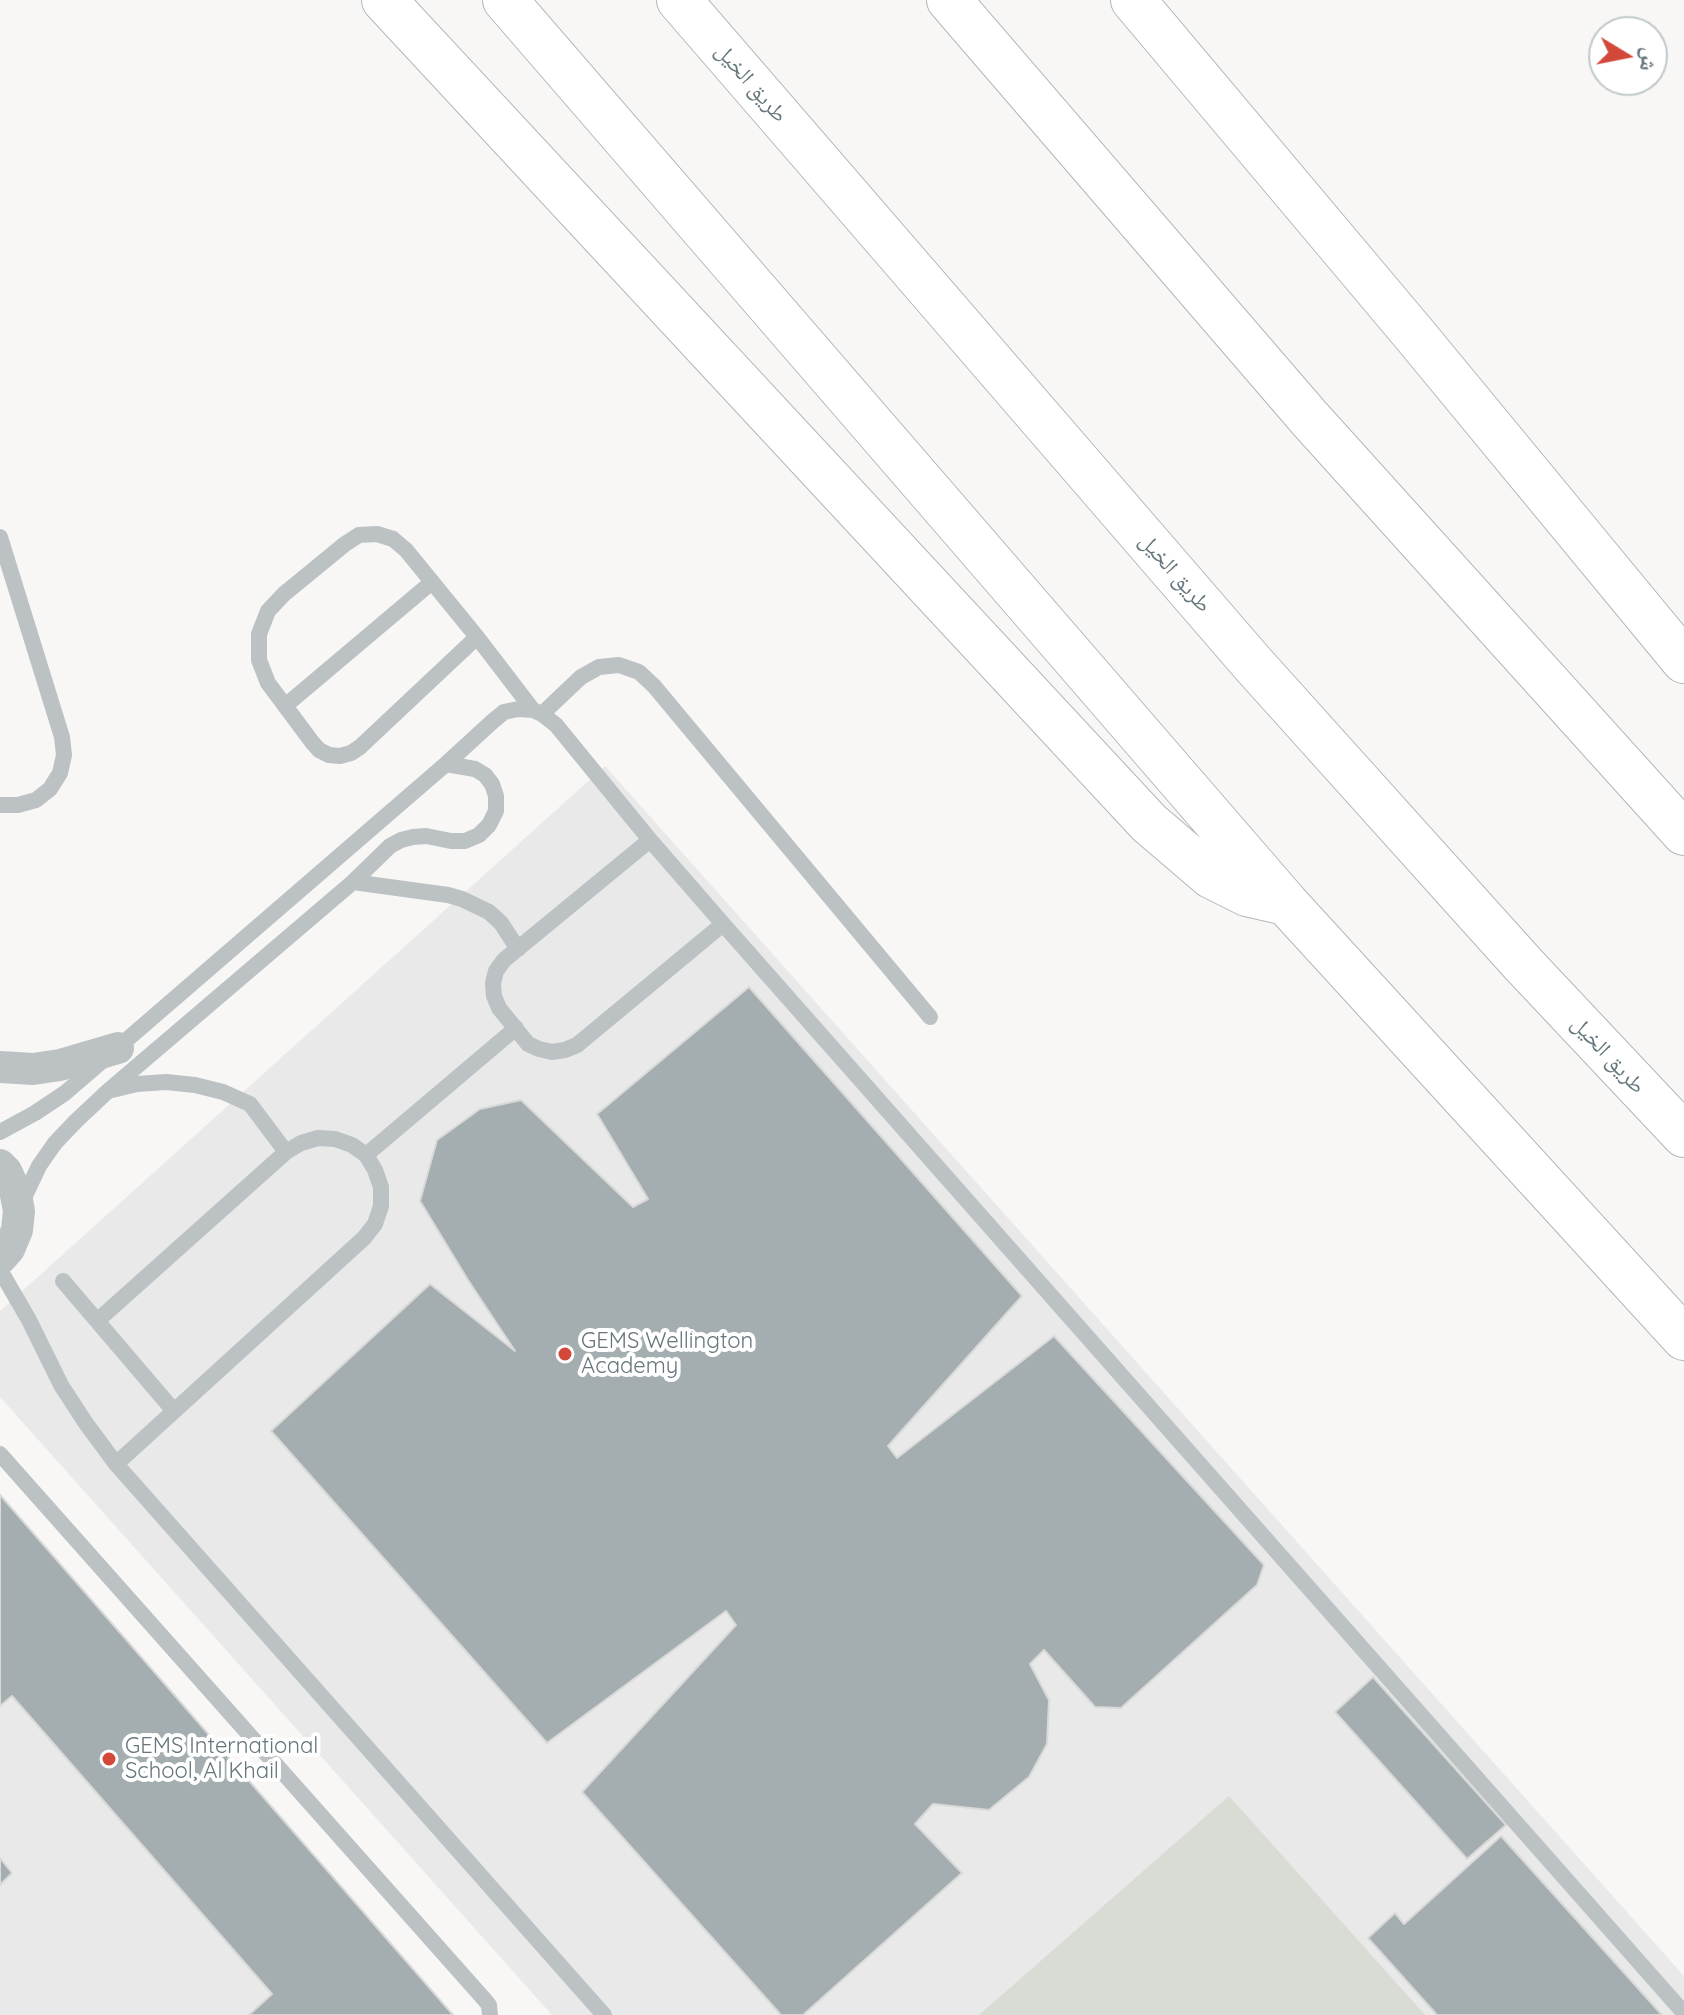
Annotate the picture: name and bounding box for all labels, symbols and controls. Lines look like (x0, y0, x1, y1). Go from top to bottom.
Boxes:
north arrow (1588, 16, 1668, 96)
street label: طريق الخيل (709, 38, 793, 128)
text: ش (1634, 46, 1665, 74)
street label: طريق الخيل (1133, 528, 1217, 618)
street label: طريق الخيل (1565, 1011, 1651, 1099)
place label: GEMS Wellington Academy (581, 1328, 753, 1380)
marker: GEMS Wellington Academy (556, 1345, 574, 1363)
place label: GEMS International School, Al Khail (125, 1733, 318, 1784)
marker: GEMS International School, Al Khail (100, 1750, 118, 1768)

